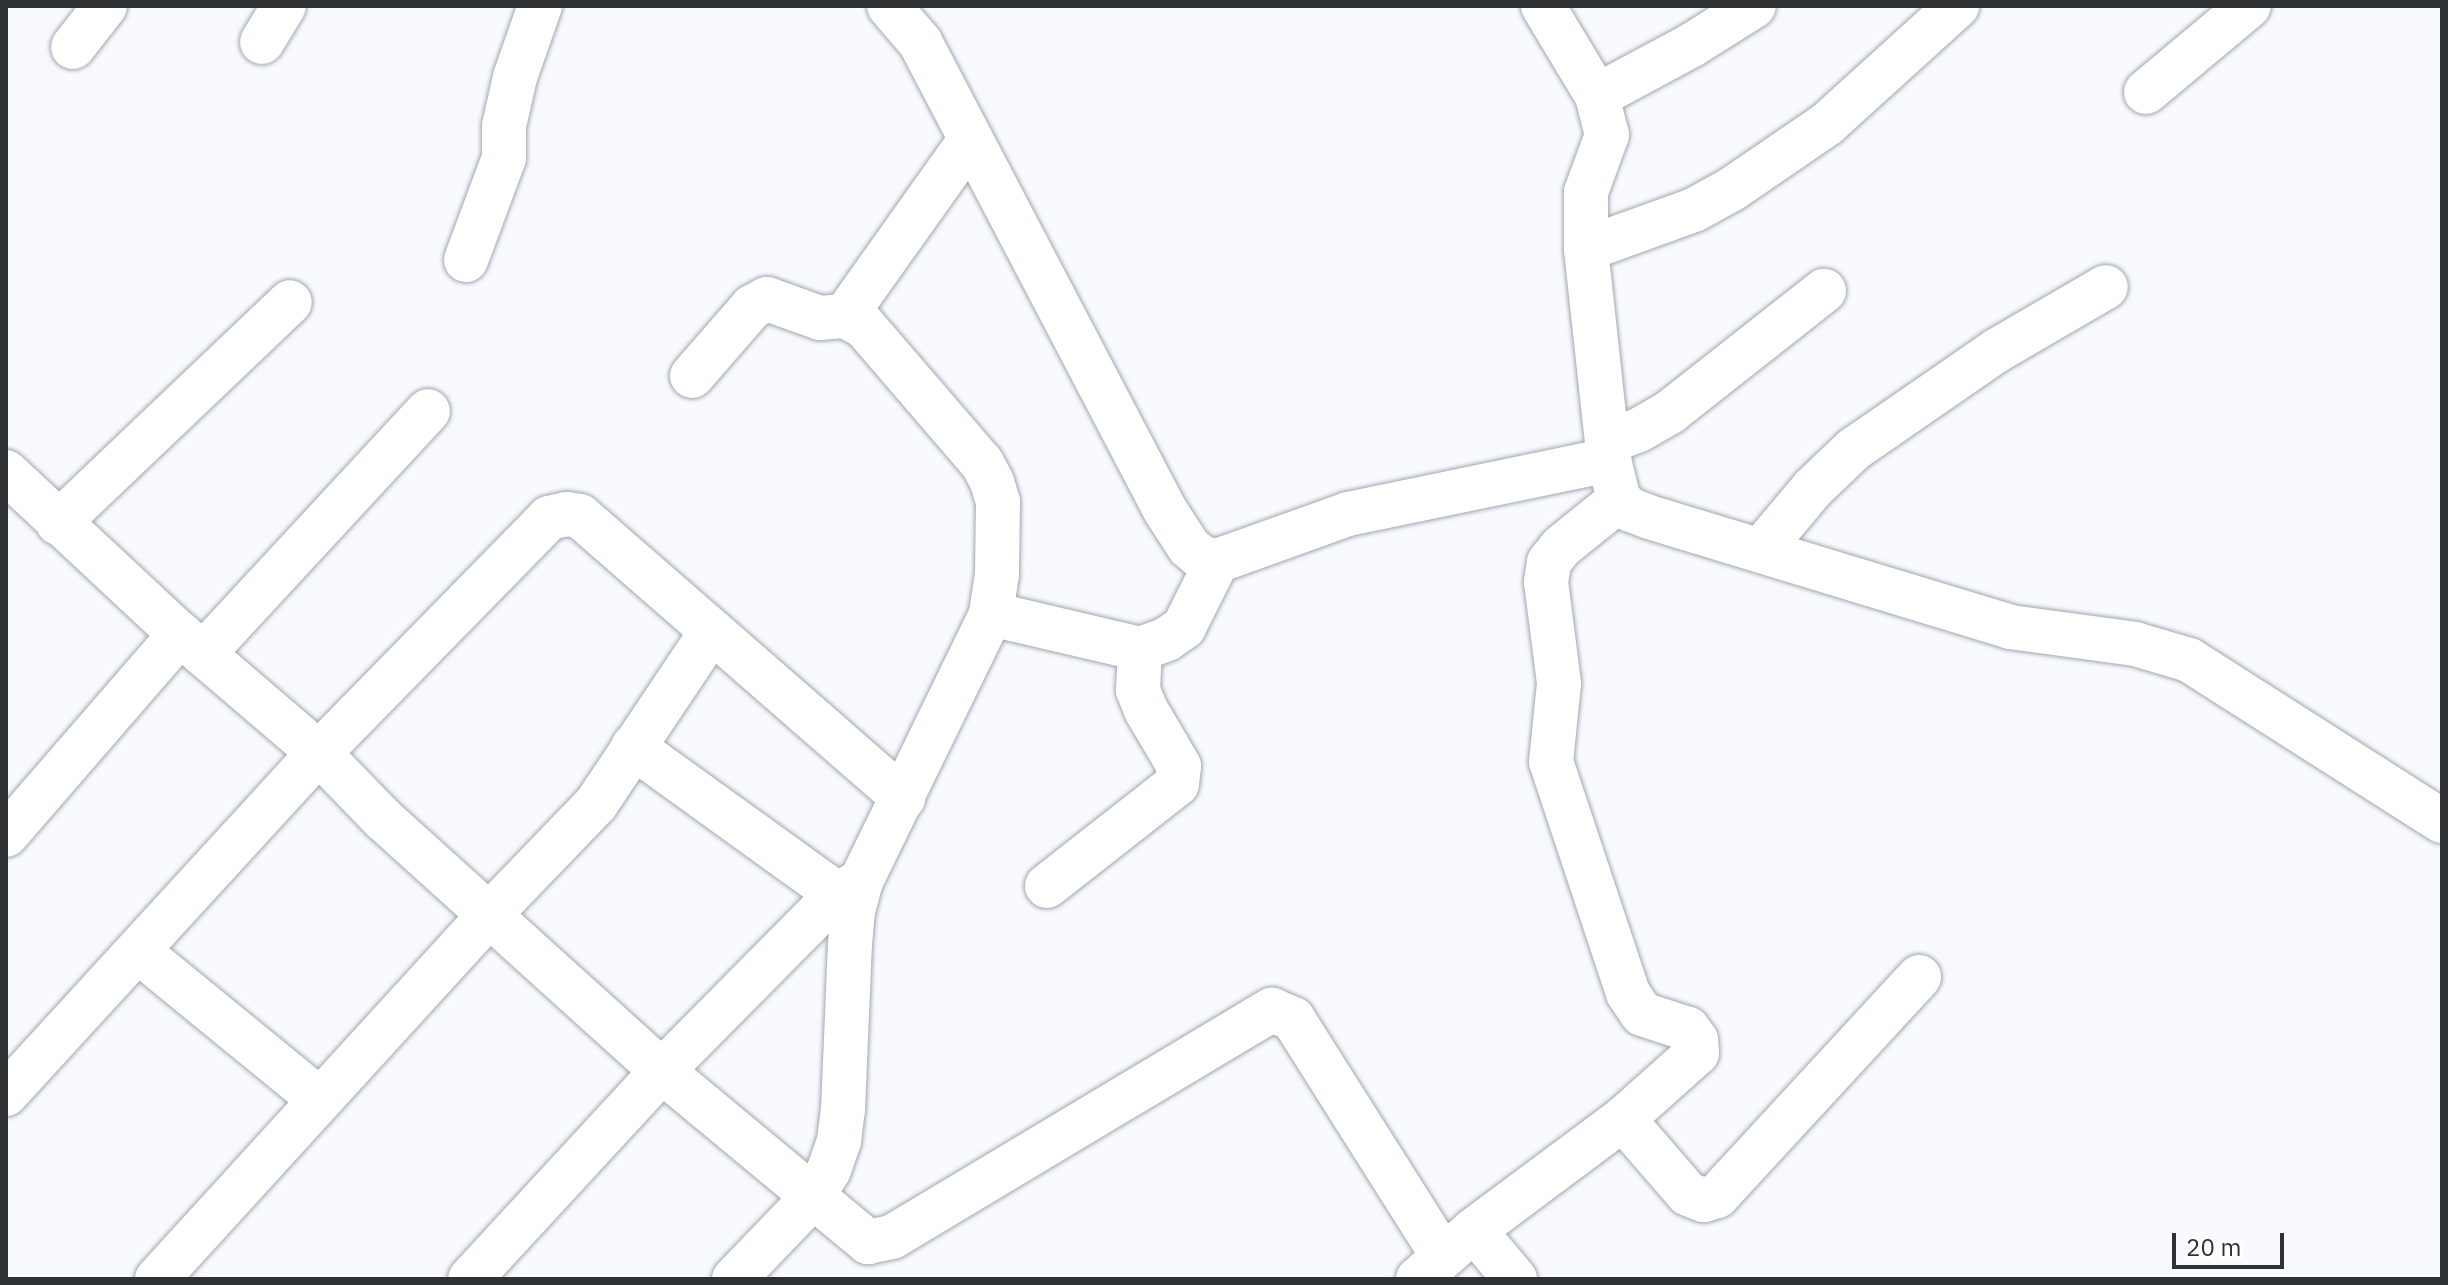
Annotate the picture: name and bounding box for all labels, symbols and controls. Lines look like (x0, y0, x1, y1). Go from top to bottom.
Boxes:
scale bar (2176, 1217, 2288, 1267)
text: 20 m (2186, 1231, 2241, 1263)

